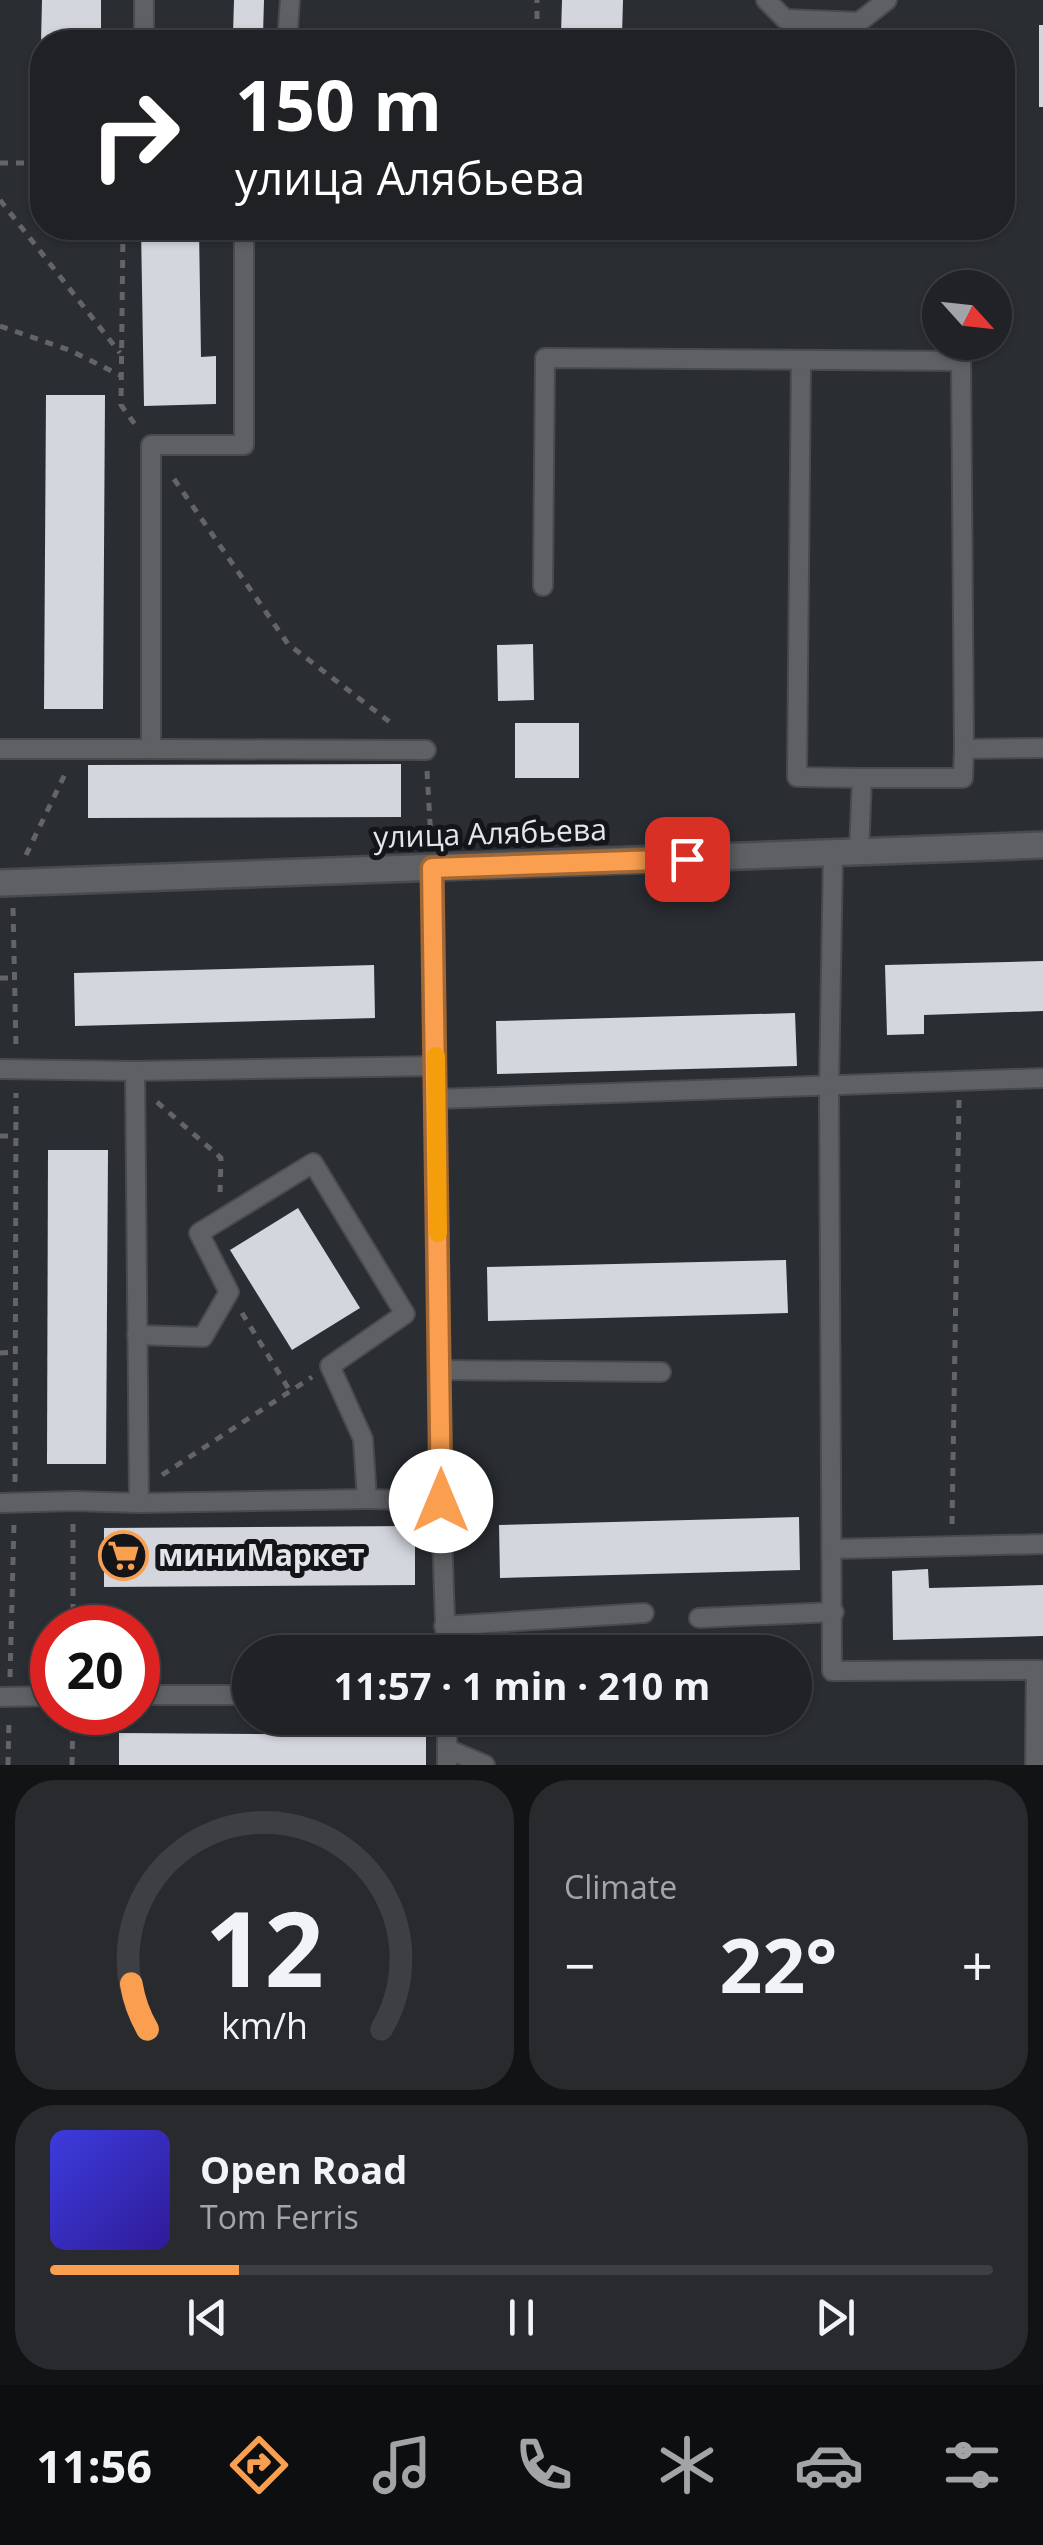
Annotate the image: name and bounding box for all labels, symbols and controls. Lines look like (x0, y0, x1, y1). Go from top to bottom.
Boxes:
text: 150 m (235, 56, 442, 152)
icon: right (70, 70, 200, 200)
text: улица Алябьева (235, 147, 585, 208)
north arrow (922, 270, 1012, 360)
map controls (922, 270, 1012, 360)
street label: улица Алябьева (373, 808, 607, 857)
pin (645, 817, 730, 902)
icon: arrive (660, 832, 715, 887)
position arrow (389, 1449, 493, 1553)
supermarket icon: миниМаркет (97, 1530, 149, 1582)
place label: миниМаркет (158, 1534, 365, 1575)
speed limit sign: 20 (30, 1605, 160, 1735)
text: 11:57 · 1 min · 210 m (334, 1659, 710, 1711)
text: Climate (564, 1865, 677, 1908)
text: 12 (205, 1876, 324, 2017)
text: 22° (720, 1913, 837, 2015)
text: − (564, 1927, 595, 2002)
text: + (962, 1927, 993, 2002)
text: km/h (221, 2001, 308, 2049)
text: Open Road (200, 2143, 407, 2195)
text: Tom Ferris (200, 2195, 359, 2238)
icon: previous (180, 2290, 235, 2345)
icon: pause (494, 2290, 549, 2345)
icon: next (808, 2290, 863, 2345)
icon: directions (224, 2430, 294, 2500)
icon: music (367, 2430, 437, 2500)
icon: phone (509, 2430, 579, 2500)
icon: climate (652, 2430, 722, 2500)
icon: car (794, 2430, 864, 2500)
icon: filters (937, 2430, 1007, 2500)
text: 11:56 (36, 2435, 152, 2496)

